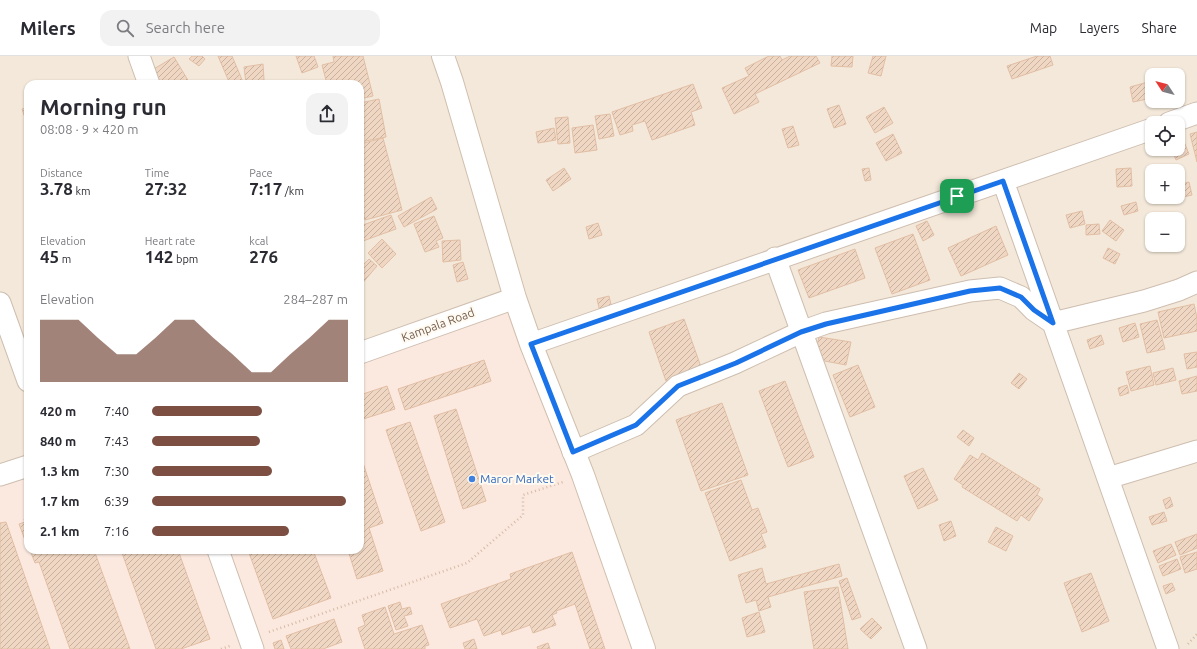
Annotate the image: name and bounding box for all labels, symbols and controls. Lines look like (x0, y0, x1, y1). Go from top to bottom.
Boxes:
search box (100, 10, 380, 46)
text: Milers (20, 17, 76, 39)
icon: search (114, 17, 136, 39)
text: Search here (146, 19, 225, 36)
text: Map (1030, 20, 1057, 36)
text: Layers (1079, 20, 1119, 36)
text: Share (1141, 20, 1177, 36)
north arrow (1145, 68, 1185, 108)
map controls (1145, 68, 1185, 252)
button: share (306, 93, 348, 135)
text: Morning run (40, 94, 167, 119)
button: locate (1145, 116, 1185, 156)
text: 08:08 · 9 × 420 m (40, 122, 139, 136)
button: + (1145, 164, 1185, 204)
text: Distance (40, 167, 83, 179)
text: Time (145, 167, 169, 179)
text: Pace (249, 167, 273, 179)
text: 3.78 (40, 179, 73, 198)
text: 27:32 (145, 179, 187, 198)
text: 7:17 (249, 179, 282, 198)
pin (940, 179, 974, 213)
text: km (73, 185, 91, 197)
text: /km (282, 185, 304, 197)
icon: arrive (946, 185, 968, 207)
button: − (1145, 212, 1185, 252)
text: Elevation (40, 235, 86, 247)
text: Heart rate (145, 235, 195, 247)
text: kcal (249, 235, 268, 247)
text: 45 (40, 247, 59, 266)
text: 142 (145, 247, 173, 266)
text: 276 (249, 247, 278, 266)
text: m (59, 253, 71, 265)
text: bpm (173, 253, 198, 265)
text: Elevation (40, 292, 94, 306)
text: 284–287 m (283, 292, 348, 306)
street label: Kampala Road (400, 305, 476, 344)
text: 420 m (40, 404, 76, 418)
text: 7:40 (104, 404, 129, 418)
text: 840 m (40, 434, 76, 448)
text: 7:43 (104, 434, 129, 448)
text: 1.3 km (40, 464, 79, 478)
text: 7:30 (104, 464, 129, 478)
place label: Maror Market (480, 472, 554, 485)
marker: Maror Market (467, 474, 477, 484)
text: 1.7 km (40, 494, 79, 508)
text: 6:39 (104, 494, 129, 508)
text: 2.1 km (40, 524, 79, 538)
text: 7:16 (104, 524, 129, 538)

